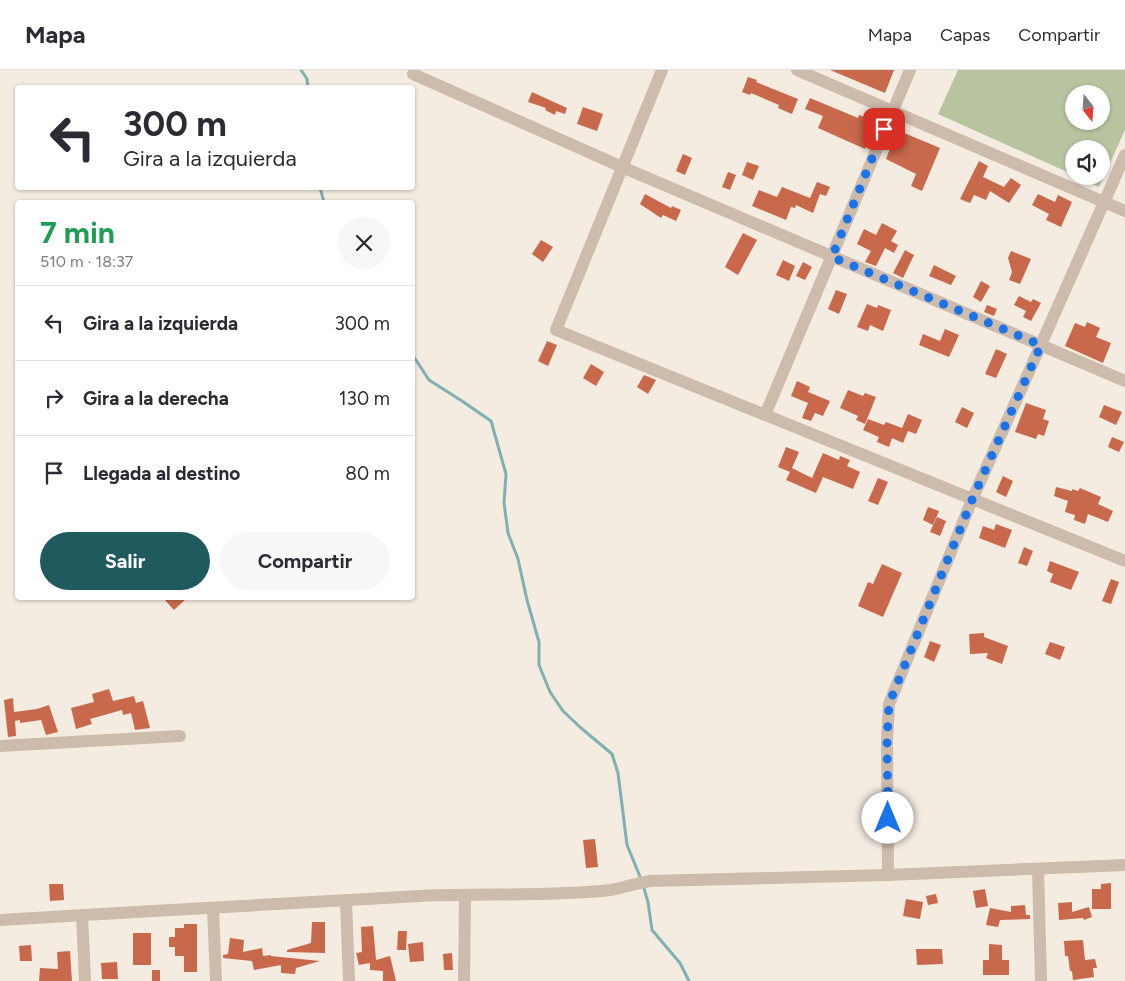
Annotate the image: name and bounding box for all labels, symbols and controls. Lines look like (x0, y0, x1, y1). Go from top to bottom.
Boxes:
text: Mapa (25, 20, 86, 49)
text: Mapa (868, 24, 912, 46)
text: Capas (940, 24, 990, 46)
text: Compartir (1018, 24, 1100, 46)
north arrow (1065, 85, 1110, 130)
map controls (1065, 85, 1110, 185)
text: 300 m (123, 103, 227, 145)
icon: left (40, 105, 105, 170)
pin (863, 108, 905, 150)
icon: arrive (870, 115, 898, 143)
button: sound (1065, 140, 1110, 185)
text: Gira a la izquierda (123, 145, 297, 172)
text: 7 min (40, 214, 115, 251)
button: close (338, 217, 390, 269)
text: 510 m · 18:37 (40, 252, 133, 271)
icon: left (40, 309, 68, 337)
text: Gira a la izquierda (83, 312, 238, 335)
text: 300 m (334, 312, 390, 335)
icon: right (40, 384, 68, 412)
text: Gira a la derecha (83, 387, 229, 410)
text: 130 m (339, 387, 390, 410)
icon: arrive (40, 459, 68, 487)
text: Llegada al destino (83, 462, 240, 485)
text: 80 m (345, 462, 390, 485)
button: Salir (40, 532, 210, 590)
button: Compartir (220, 532, 390, 590)
position arrow (861, 791, 913, 843)

